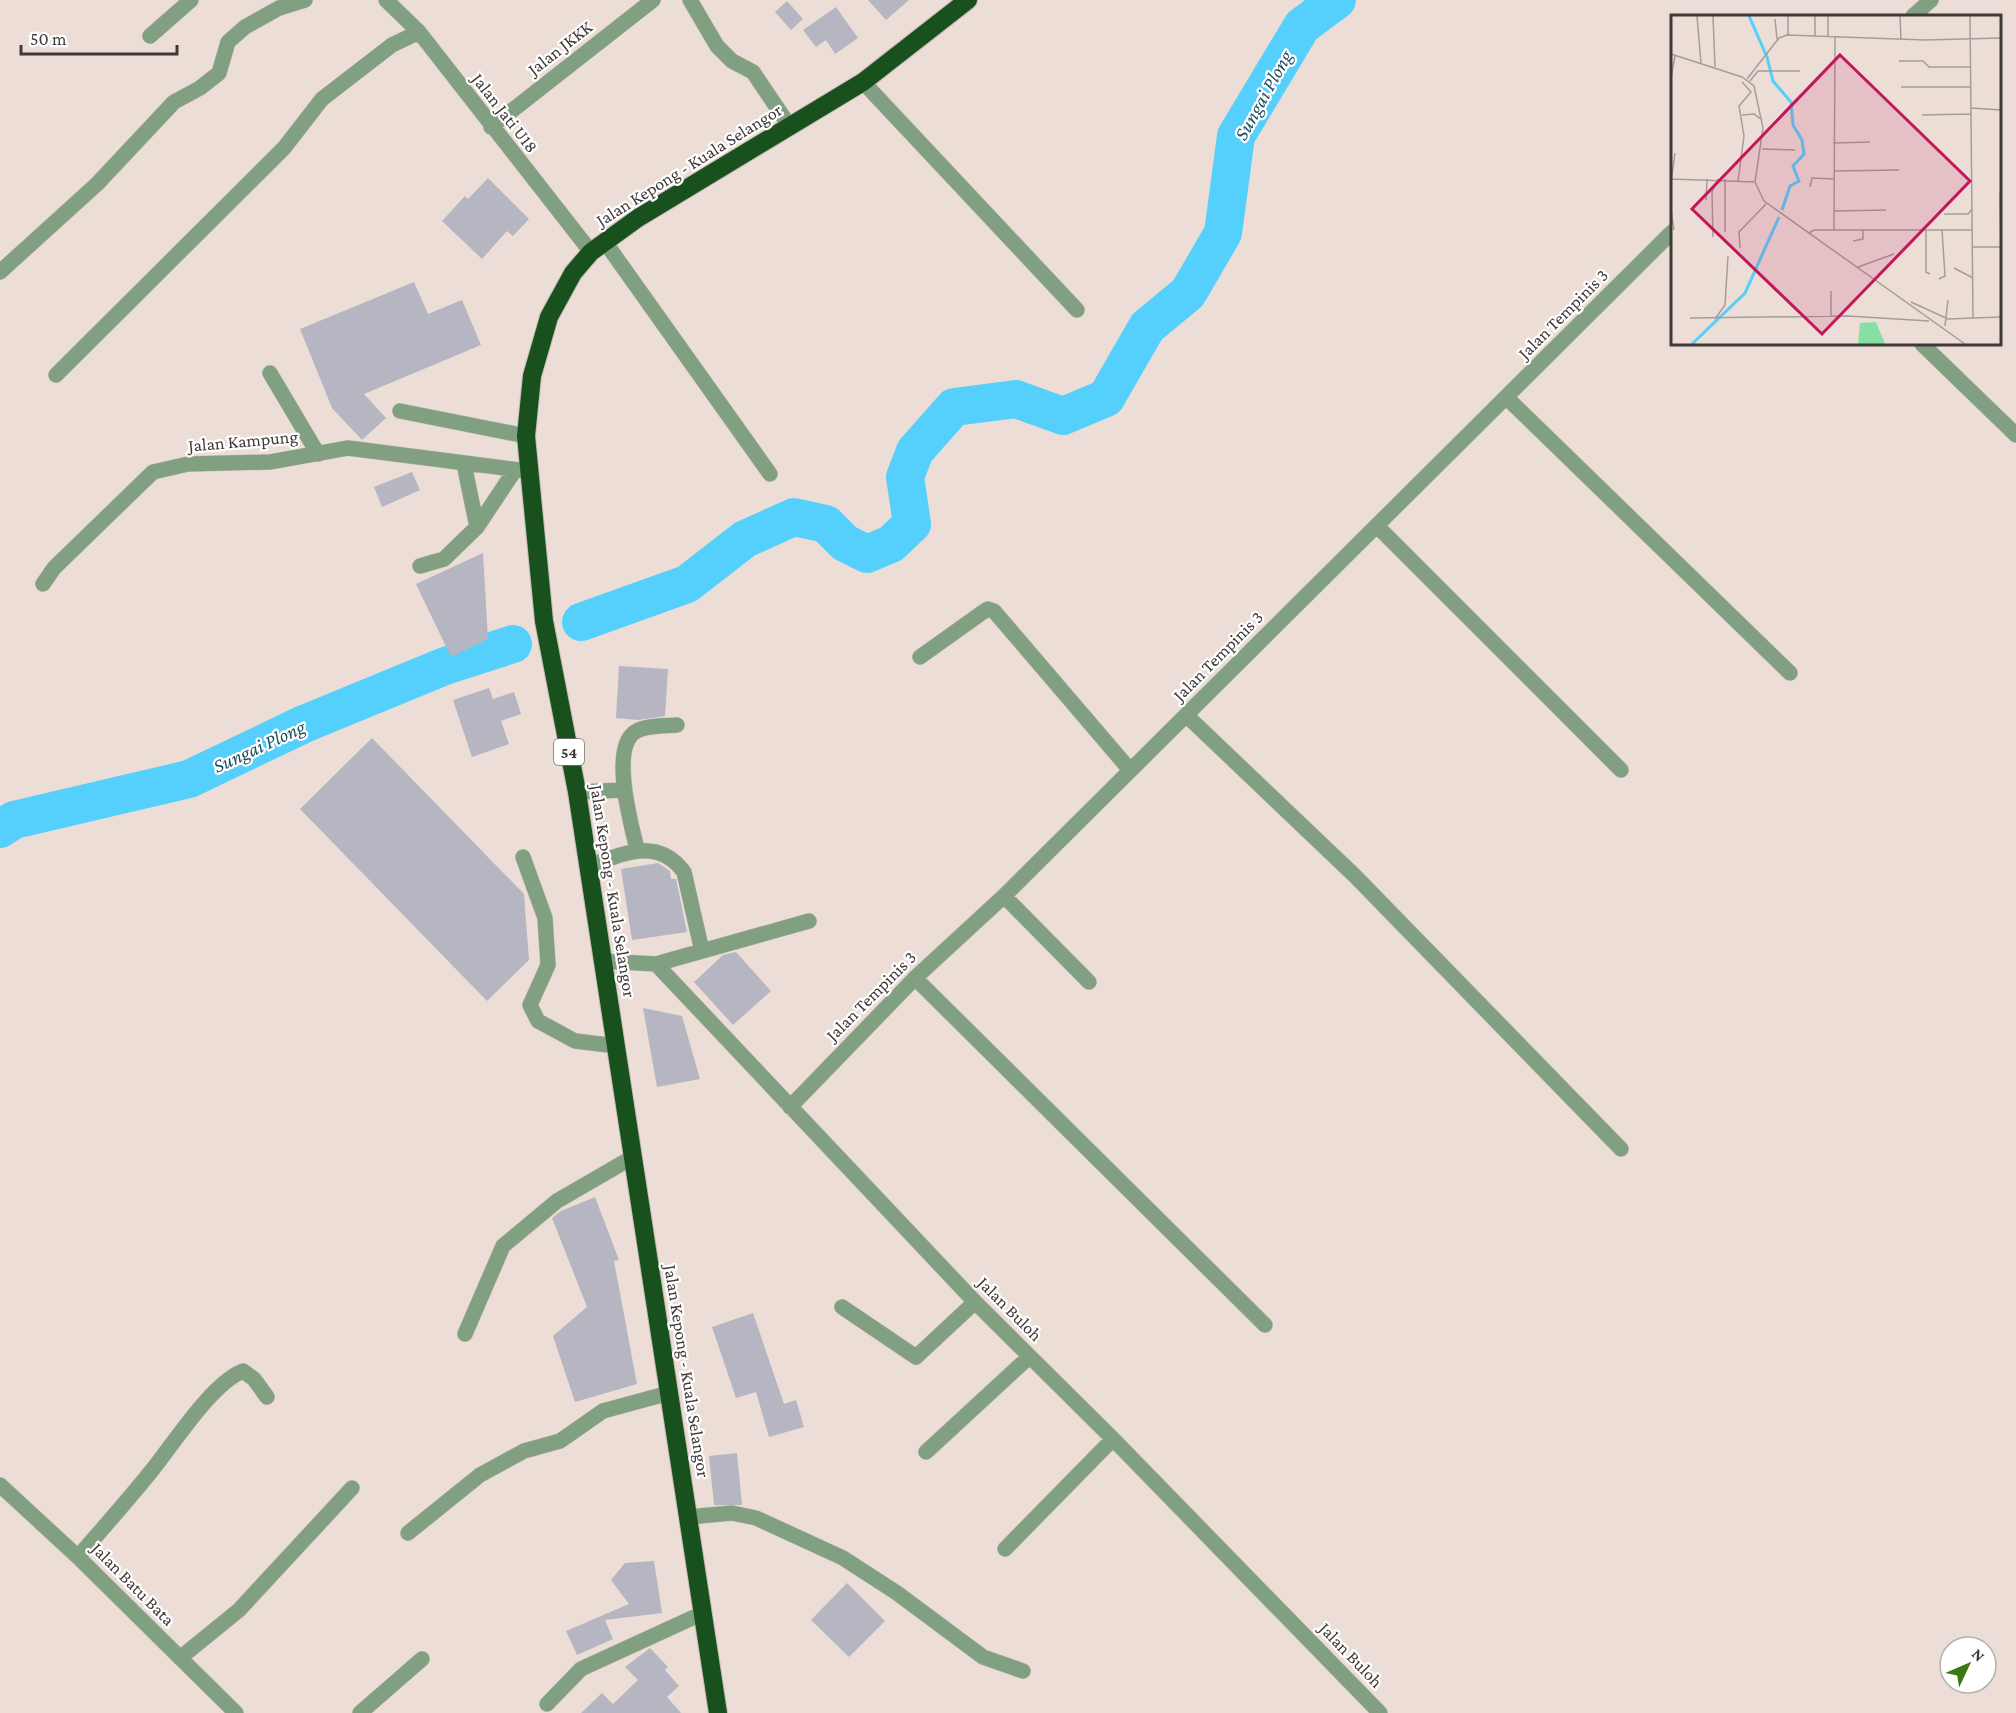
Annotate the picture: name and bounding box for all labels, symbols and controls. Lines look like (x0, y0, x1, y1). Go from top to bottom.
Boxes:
inset map (1671, 15, 2001, 345)
street label: Jalan JKKK (522, 16, 597, 81)
scale bar (21, 18, 177, 56)
text: 50 m (30, 29, 67, 49)
water label: Sungai Plong (1229, 45, 1298, 144)
street label: Jalan Jati U18 (467, 68, 542, 156)
street label: Jalan Kepong - Kuala Selangor (591, 99, 786, 232)
street label: Jalan Tempinis 3 (1513, 265, 1612, 364)
street label: Jalan Kampung (185, 426, 299, 456)
street label: Jalan Tempinis 3 (1168, 607, 1267, 706)
water label: Sungai Plong (209, 715, 310, 778)
road number: 54 (554, 739, 584, 765)
street label: Jalan Kepong - Kuala Selangor (586, 781, 640, 999)
street label: Jalan Tempinis 3 (821, 947, 920, 1046)
street label: Jalan Kepong - Kuala Selangor (660, 1261, 714, 1479)
street label: Jalan Buloh (972, 1271, 1046, 1345)
street label: Jalan Batu Bata (86, 1537, 179, 1630)
street label: Jalan Buloh (1314, 1617, 1387, 1692)
north arrow (1938, 1635, 1998, 1695)
text: N (1969, 1645, 1988, 1665)

